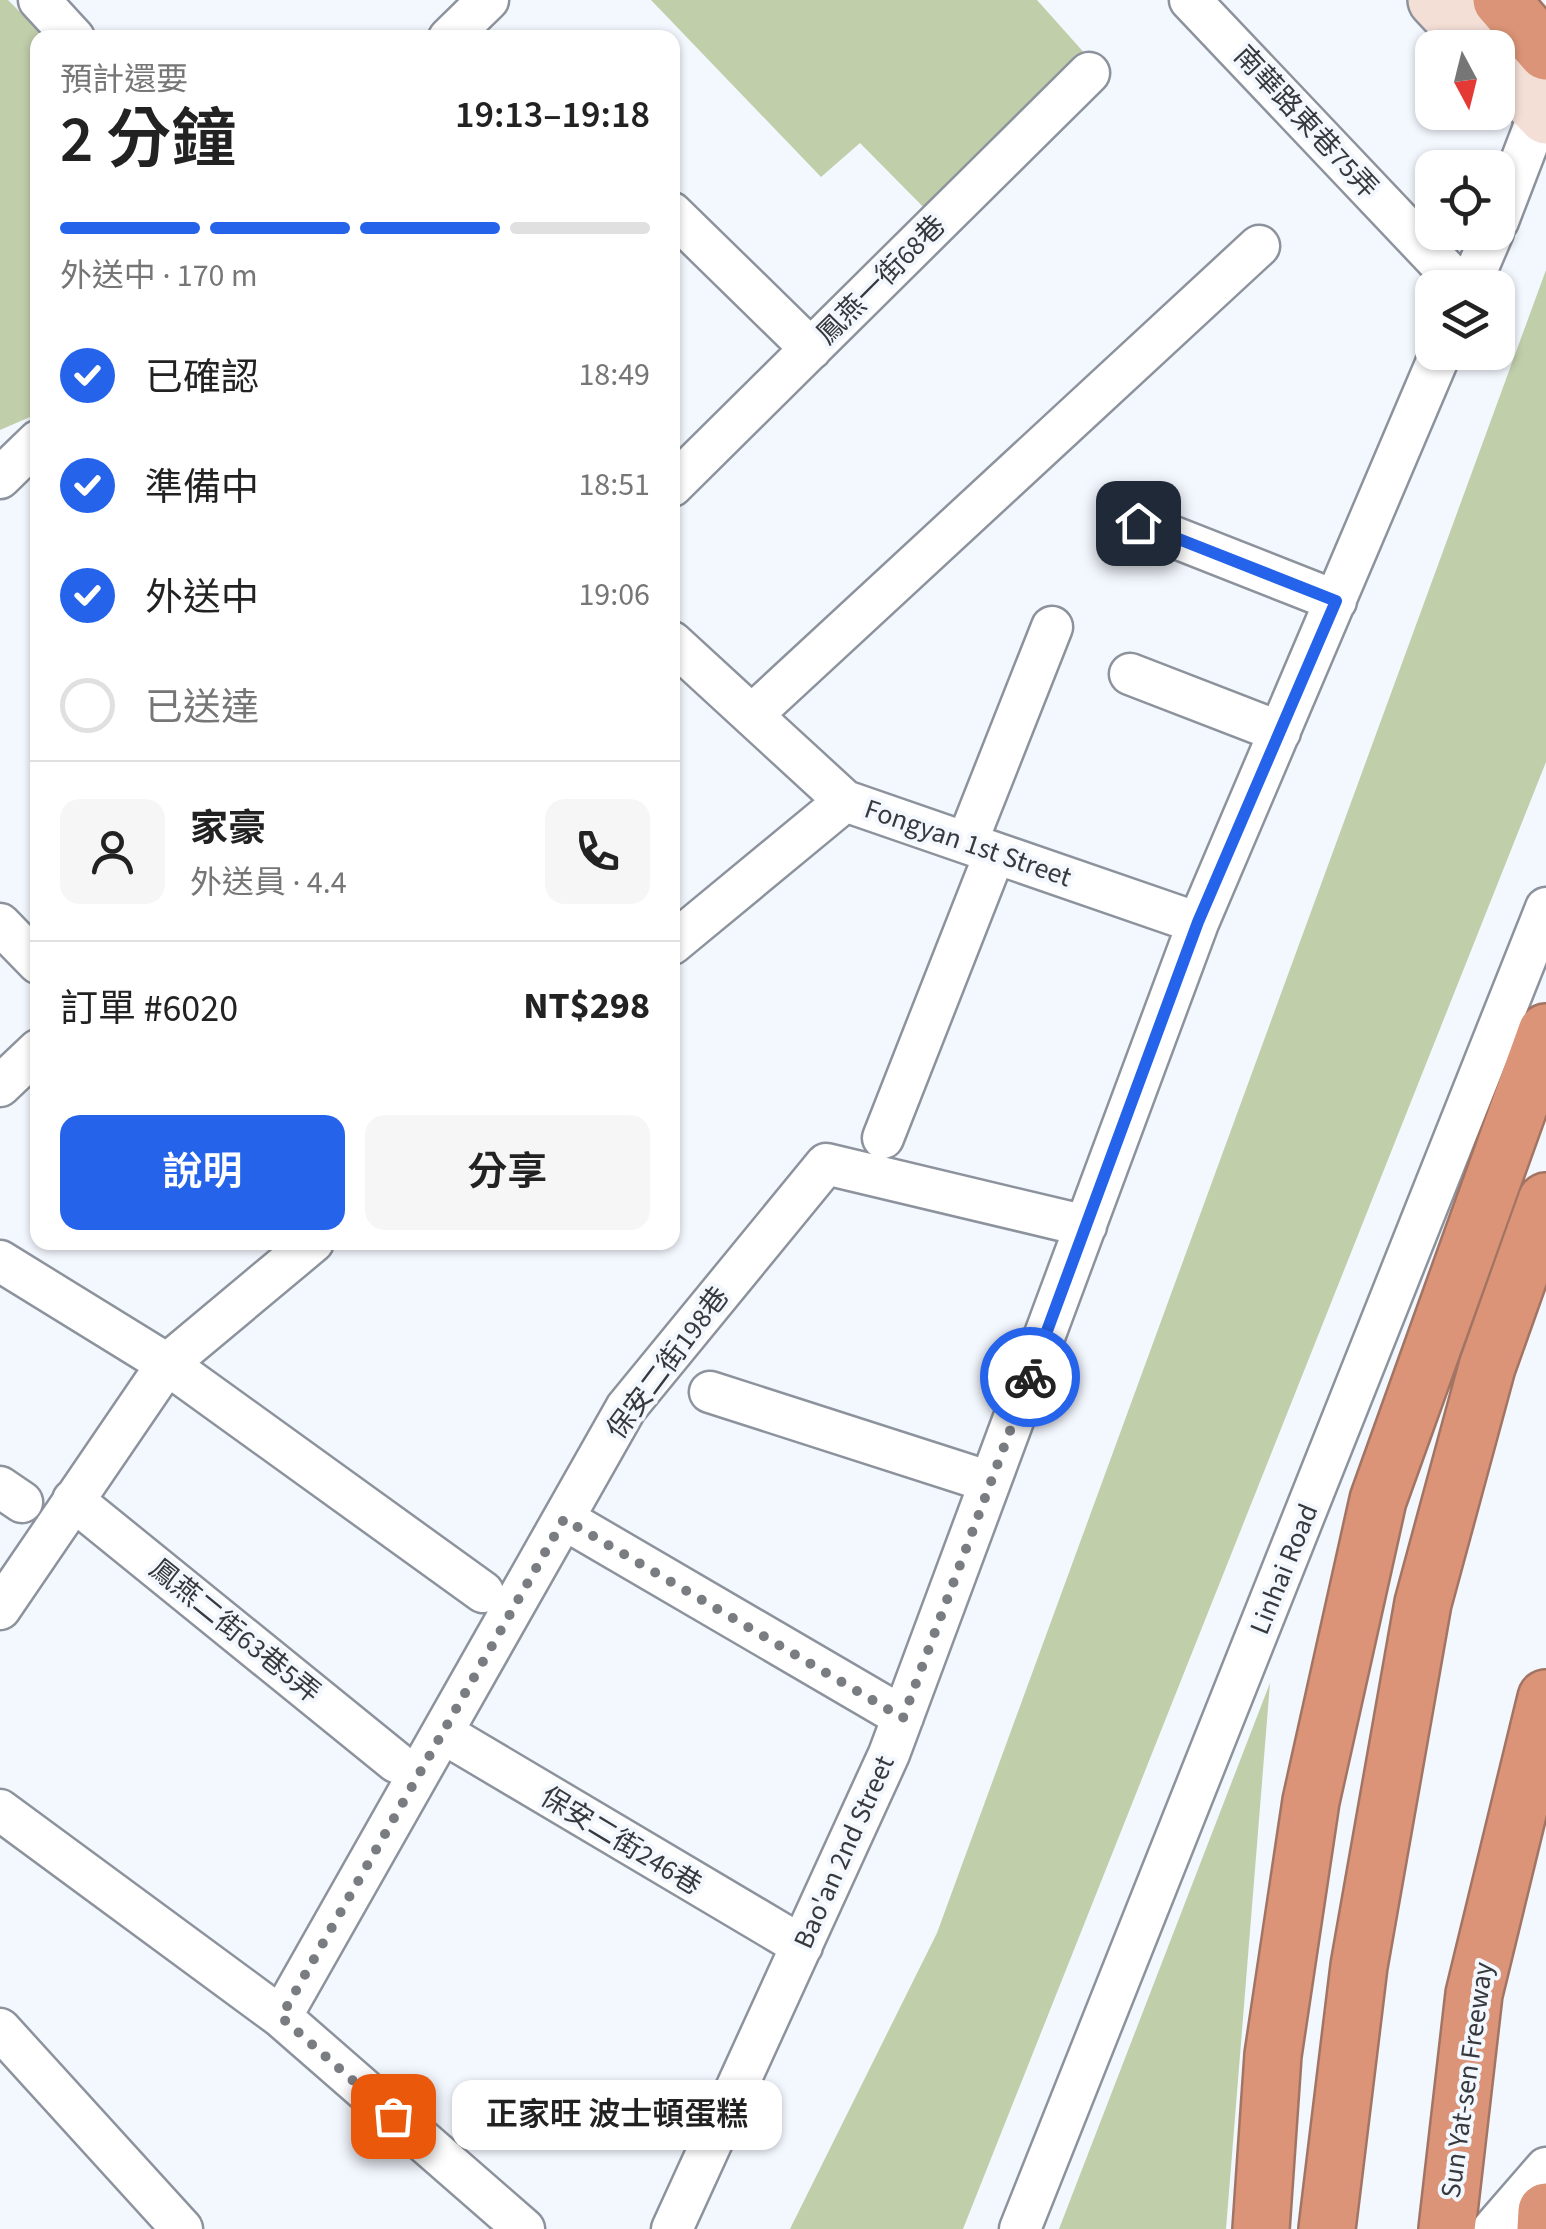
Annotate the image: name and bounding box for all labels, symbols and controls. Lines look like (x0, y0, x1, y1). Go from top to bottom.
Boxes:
north arrow (1415, 30, 1515, 130)
map controls (1415, 30, 1515, 370)
street label: 南華路東巷75弄 (1225, 37, 1387, 207)
text: 預計還要 (60, 57, 188, 103)
text: 19:13–19:18 (455, 88, 650, 142)
text: 2 分鐘 (60, 94, 236, 187)
button: locate (1415, 150, 1515, 250)
street label: 鳳燕一街68巷 (808, 207, 954, 353)
text: 外送中 · 170 m (60, 253, 257, 299)
button: layers (1415, 270, 1515, 370)
icon: check (60, 348, 115, 403)
text: 已確認 (145, 351, 259, 405)
text: 18:49 (578, 352, 650, 398)
icon: check (60, 458, 115, 513)
text: 準備中 (145, 461, 259, 515)
text: 18:51 (578, 462, 650, 508)
pin (1096, 481, 1181, 566)
icon: home (1111, 496, 1166, 551)
icon: check (60, 568, 115, 623)
text: 外送中 (145, 571, 259, 625)
text: 19:06 (578, 572, 650, 618)
text: 已送達 (145, 681, 259, 735)
street label: Fongyan 1st Street (859, 789, 1077, 897)
button: person (60, 799, 165, 904)
button: phone (545, 799, 650, 904)
text: 家豪 (190, 802, 266, 856)
text: 外送員 · 4.4 (190, 860, 347, 906)
text: NT$298 (523, 979, 650, 1033)
text: 訂單 #6020 (60, 982, 238, 1036)
button: 說明 (60, 1115, 345, 1230)
button: 分享 (365, 1115, 650, 1230)
street label: 保安二街198巷 (597, 1278, 739, 1448)
courier (980, 1327, 1080, 1427)
icon: bike (1003, 1350, 1058, 1405)
street label: Linhai Road (1240, 1498, 1328, 1640)
street label: 鳳燕二街63巷5弄 (141, 1549, 329, 1713)
street label: Bao'an 2nd Street (784, 1749, 905, 1955)
street label: 保安二街246巷 (533, 1777, 709, 1905)
street label: Sun Yat-sen Freeway (1431, 1959, 1503, 2201)
pin (351, 2074, 436, 2159)
callout: 正家旺 波士頓蛋糕 (453, 2081, 783, 2151)
icon: bag (366, 2089, 421, 2144)
text: 正家旺 波士頓蛋糕 (486, 2092, 748, 2138)

